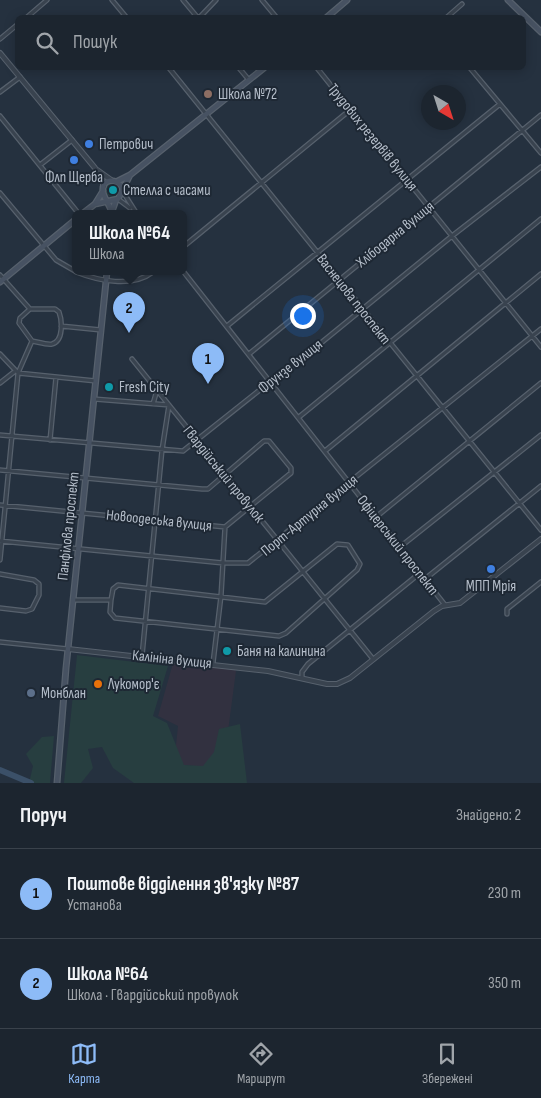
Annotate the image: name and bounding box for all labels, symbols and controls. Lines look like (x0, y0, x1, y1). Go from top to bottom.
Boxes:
search box (15, 15, 526, 70)
icon: search (33, 29, 61, 57)
text: Пошук (73, 31, 117, 54)
street label: Трудових резервів вулиця (323, 80, 422, 195)
place label: Школа №72 (218, 85, 277, 104)
north arrow (421, 85, 466, 130)
marker: Школа №72 (202, 88, 214, 100)
place label: Петрович (99, 135, 153, 154)
marker: Петрович (83, 138, 95, 150)
marker: Флп Щерба (68, 154, 80, 166)
place label: Флп Щерба (45, 168, 103, 187)
place label: Стелла с часами (123, 181, 210, 200)
marker: Стелла с часами (107, 184, 119, 196)
street label: Хлібодарна вулиця (352, 197, 438, 272)
popup (72, 210, 187, 275)
text: Школа №64 (89, 222, 170, 245)
text: Школа (89, 245, 124, 264)
street label: Васнецова проспект (312, 250, 395, 349)
pin: 2 (113, 292, 145, 333)
your location (290, 303, 316, 329)
street label: Фрунзе вулиця (254, 335, 327, 398)
pin: 1 (192, 343, 224, 384)
place label: Fresh City (119, 378, 170, 397)
marker: Fresh City (103, 381, 115, 393)
street label: Гвардійський провулок (179, 422, 269, 527)
street label: Порт-Артурна вулиця (257, 470, 362, 560)
street label: Панфілова проспект (53, 471, 84, 581)
street label: Офіцерський проспект (353, 491, 443, 599)
street label: Новоодеська вулиця (105, 506, 213, 536)
marker: МПП Мрія (485, 563, 497, 575)
place label: МПП Мрія (466, 577, 516, 596)
place label: Баня на калинина (237, 642, 326, 661)
marker: Баня на калинина (221, 645, 233, 657)
street label: Калініна вулиця (131, 646, 213, 673)
place label: Лукомор'є (107, 675, 160, 694)
marker: Лукомор'є (92, 678, 104, 690)
place label: Монблан (41, 684, 86, 703)
marker: Монблан (25, 687, 37, 699)
text: Поруч (20, 803, 67, 828)
text: Знайдено: 2 (456, 806, 521, 825)
text: Поштове відділення зв'язку №87 (67, 873, 299, 896)
text: 1 (33, 884, 39, 903)
text: 230 m (488, 884, 521, 903)
text: Установа (67, 896, 122, 915)
text: Школа №64 (67, 963, 148, 986)
text: 2 (32, 974, 40, 993)
text: 350 m (488, 974, 521, 993)
text: Школа · Гвардійський провулок (67, 986, 238, 1005)
tab: Карта (68, 1040, 100, 1087)
tab: Маршрут (237, 1040, 285, 1087)
tab: Збережені (422, 1040, 473, 1087)

